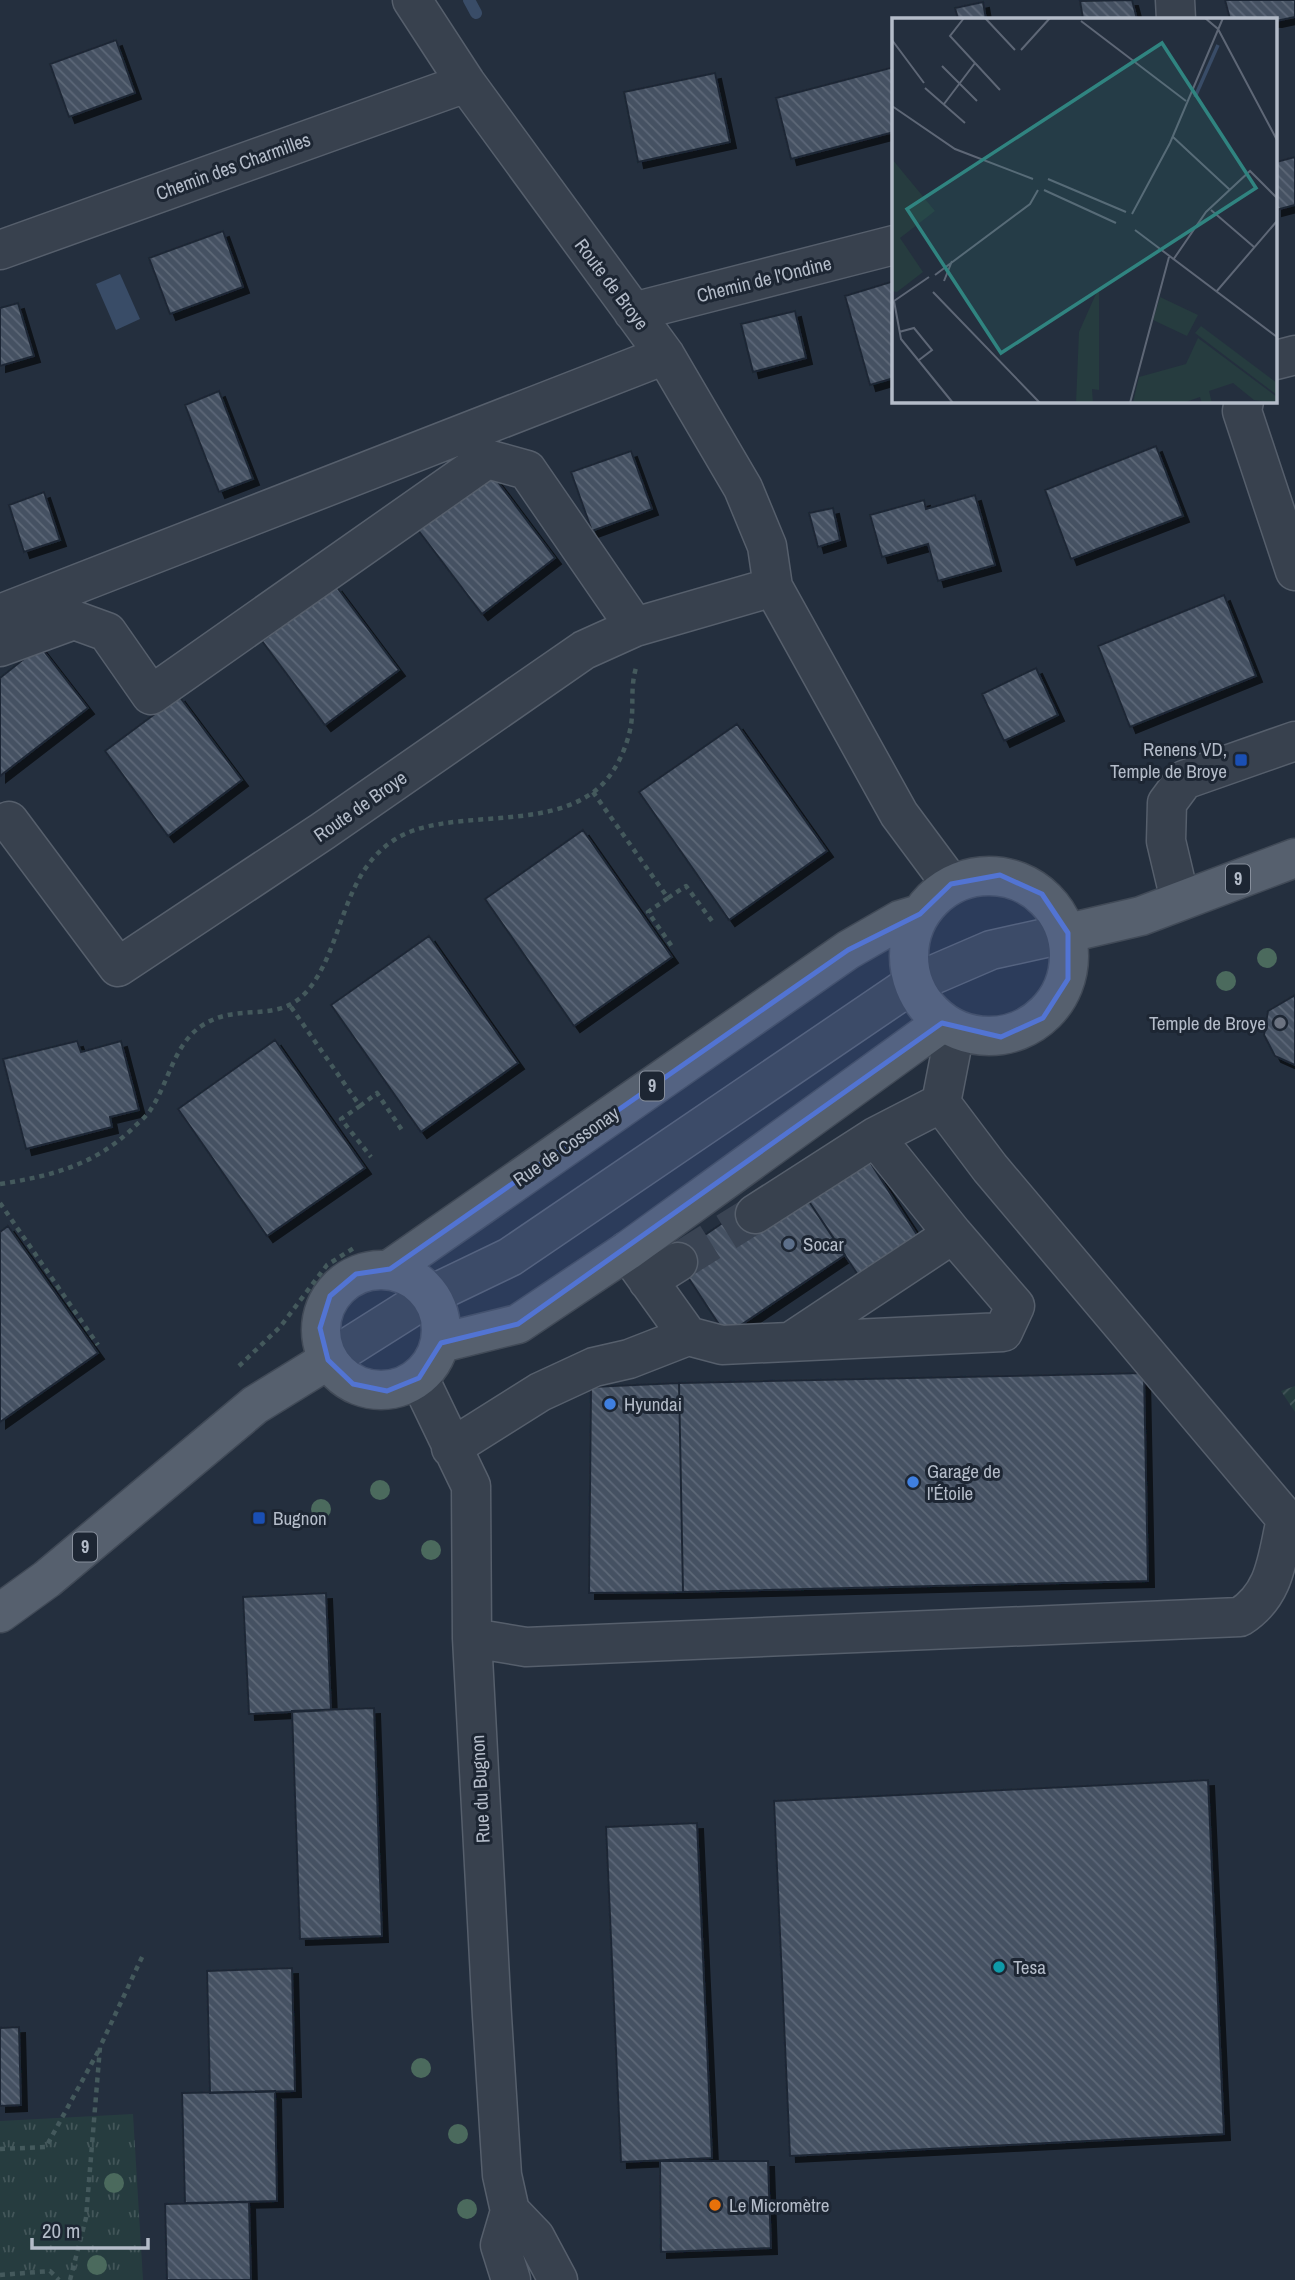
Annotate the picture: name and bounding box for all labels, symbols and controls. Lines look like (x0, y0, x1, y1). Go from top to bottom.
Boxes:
inset map (892, 18, 1278, 402)
street label: Chemin des Charmilles (152, 126, 314, 206)
street label: Route de Broye (569, 233, 655, 335)
street label: Chemin de l'Ondine (694, 250, 834, 308)
place label: Renens VD, Temple de Broye (1110, 736, 1227, 784)
marker: Renens VD, Temple de Broye (1233, 752, 1249, 768)
street label: Route de Broye (308, 764, 412, 848)
road number: 9 (1226, 864, 1250, 894)
place label: Temple de Broye (1149, 1010, 1266, 1036)
marker: Temple de Broye (1272, 1015, 1288, 1031)
road number: 9 (640, 1072, 664, 1100)
street label: Rue de Cossonay (508, 1100, 624, 1192)
place label: Socar (803, 1231, 845, 1257)
marker: Socar (781, 1236, 797, 1252)
place label: Hyundai (624, 1391, 682, 1417)
marker: Hyundai (602, 1396, 618, 1412)
place label: Garage de l'Étoile (927, 1458, 1001, 1506)
marker: Garage de l'Étoile (905, 1474, 921, 1490)
place label: Bugnon (273, 1505, 327, 1531)
marker: Bugnon (251, 1510, 267, 1526)
road number: 9 (73, 1532, 97, 1562)
street label: Rue du Bugnon (464, 1734, 496, 1844)
place label: Tesa (1013, 1954, 1046, 1980)
marker: Tesa (991, 1959, 1007, 1975)
place label: Le Micromètre (729, 2192, 829, 2218)
marker: Le Micromètre (707, 2197, 723, 2213)
scale bar (32, 2206, 147, 2250)
text: 20 m (42, 2216, 80, 2245)

